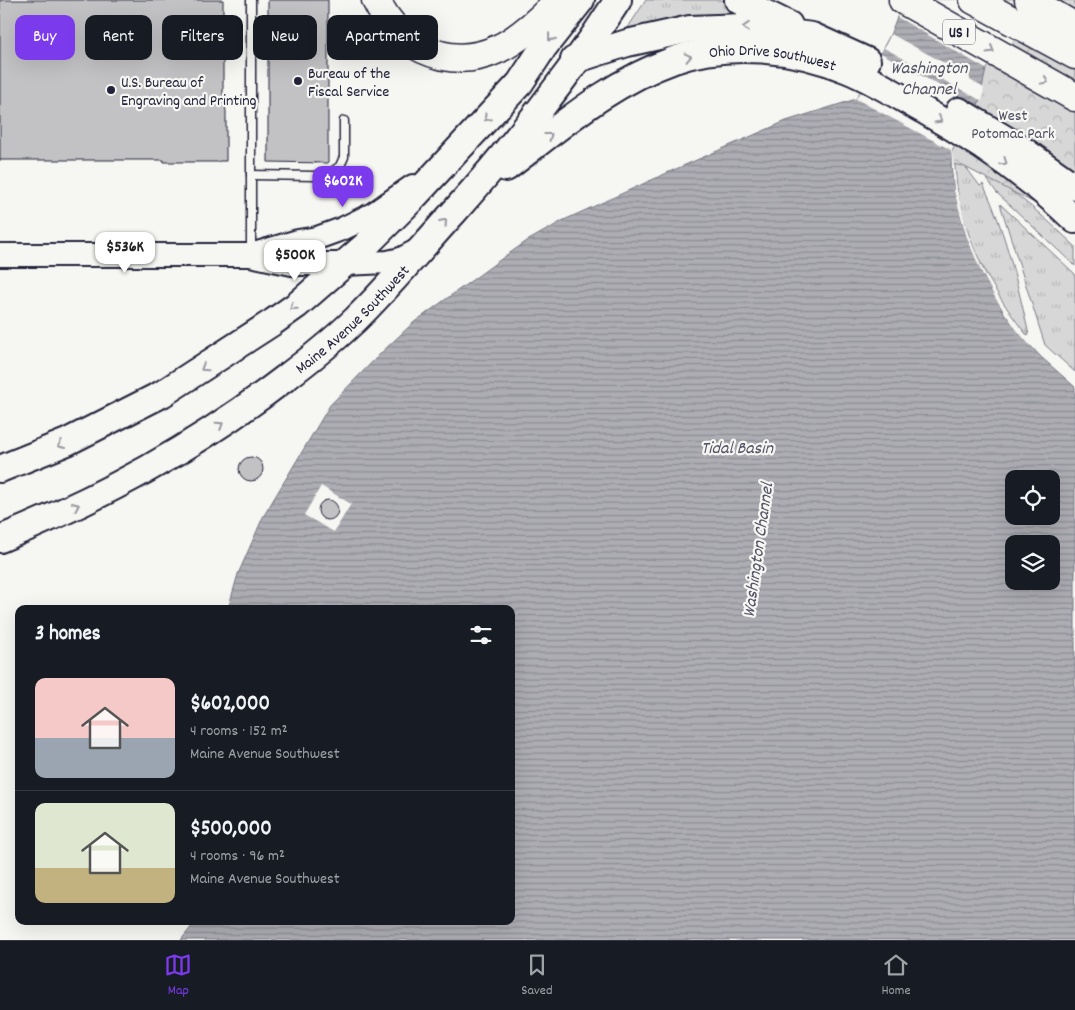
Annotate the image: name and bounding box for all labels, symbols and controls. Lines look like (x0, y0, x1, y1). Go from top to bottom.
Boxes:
chip: Buy (15, 15, 75, 60)
chip: Rent (85, 15, 152, 60)
chip: Filters (162, 15, 243, 60)
chip: New (253, 15, 317, 60)
chip: Apartment (327, 15, 438, 60)
road number: US 1 (943, 20, 975, 44)
one-way arrow (742, 22, 750, 33)
one-way arrow (547, 33, 556, 42)
street label: Ohio Drive Southwest (708, 40, 839, 79)
one-way arrow (985, 44, 994, 54)
one-way arrow (684, 52, 693, 63)
water label: Washington Channel (890, 57, 968, 103)
place label: Bureau of the Fiscal Service (308, 63, 390, 104)
place label: U.S. Bureau of Engraving and Printing (121, 72, 257, 113)
marker: Bureau of the Fiscal Service (292, 75, 304, 87)
one-way arrow (1040, 75, 1049, 85)
marker: U.S. Bureau of Engraving and Printing (105, 84, 117, 96)
park label: West Potomac Park (971, 105, 1055, 146)
one-way arrow (484, 113, 493, 122)
one-way arrow (934, 113, 943, 123)
one-way arrow (543, 133, 553, 142)
one-way arrow (998, 156, 1008, 165)
pin: $602K (308, 166, 378, 208)
text: $602K (323, 170, 363, 193)
one-way arrow (438, 219, 447, 228)
pin: $536K (90, 232, 160, 274)
text: $536K (106, 236, 144, 259)
pin: $500K (260, 240, 330, 282)
text: $500K (275, 244, 315, 267)
street label: Maine Avenue Southwest (291, 260, 416, 380)
one-way arrow (290, 301, 299, 310)
one-way arrow (200, 362, 210, 371)
one-way arrow (214, 422, 224, 431)
water label: Tidal Basin (701, 437, 774, 462)
one-way arrow (57, 438, 66, 449)
map controls (1005, 470, 1060, 590)
button: locate (1005, 470, 1060, 525)
water label: Washington Channel (738, 480, 782, 619)
one-way arrow (71, 502, 80, 512)
button: layers (1005, 535, 1060, 590)
text: 3 homes (35, 620, 101, 650)
icon: filters (467, 621, 495, 649)
text: $602,000 (190, 690, 270, 720)
icon: home (75, 698, 135, 758)
text: 4 rooms · 152 m² (190, 720, 288, 743)
text: Maine Avenue Southwest (190, 743, 340, 766)
text: $500,000 (190, 815, 272, 845)
icon: home (75, 823, 135, 883)
text: 4 rooms · 96 m² (190, 845, 285, 868)
text: Maine Avenue Southwest (190, 868, 340, 891)
tab: Map (164, 951, 192, 1001)
tab: Saved (521, 951, 553, 1001)
tab: Home (881, 951, 911, 1001)

